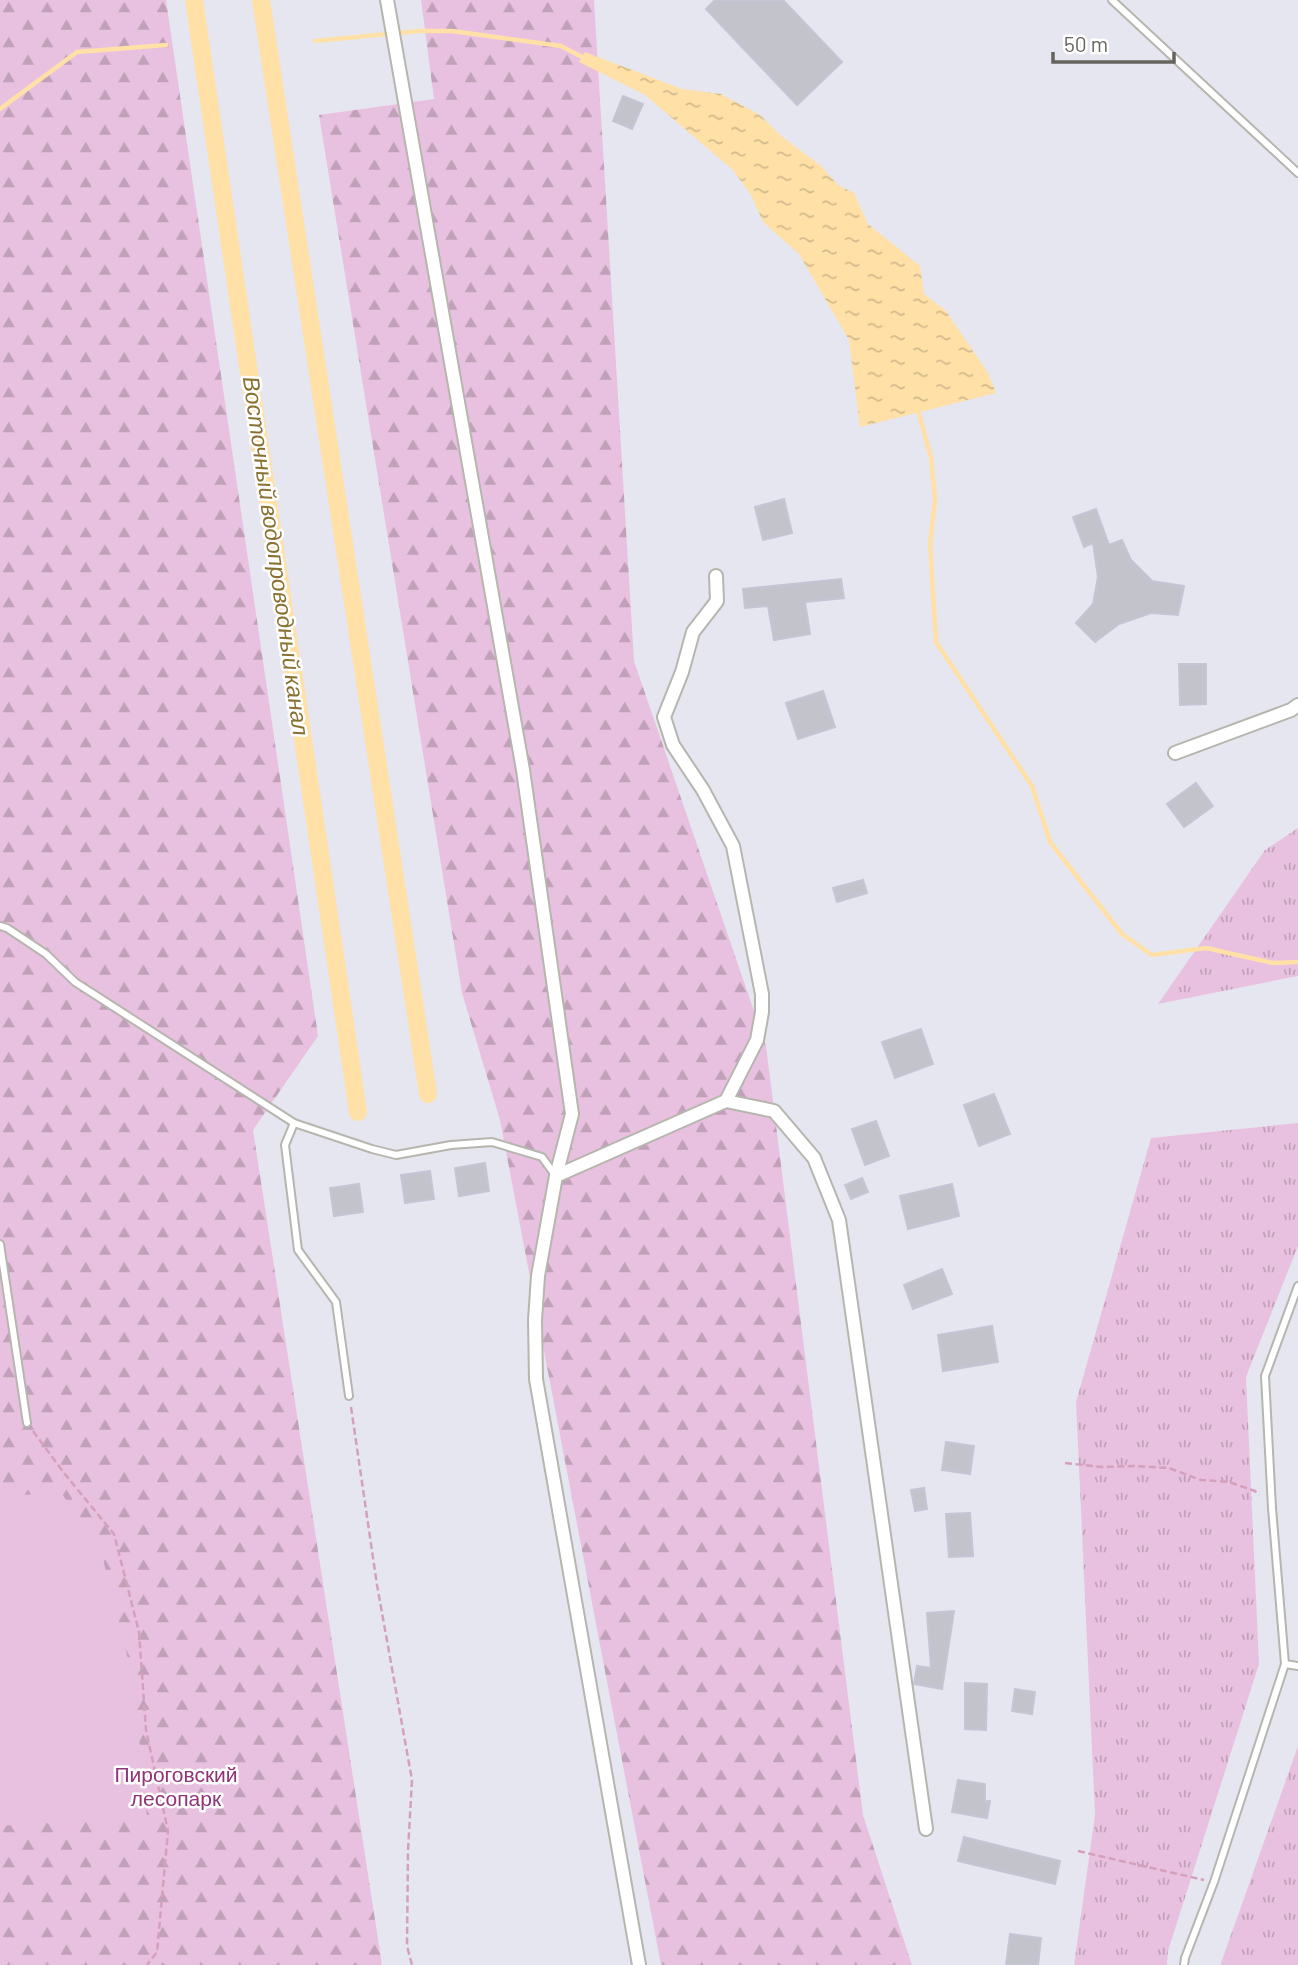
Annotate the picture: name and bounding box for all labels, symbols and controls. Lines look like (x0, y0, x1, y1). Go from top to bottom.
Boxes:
scale bar (1053, 21, 1174, 65)
text: 50 m (1064, 31, 1108, 56)
water label: Восточный водопроводный канал (238, 374, 316, 737)
park label: Пироговский лесопарк (114, 1761, 238, 1810)

